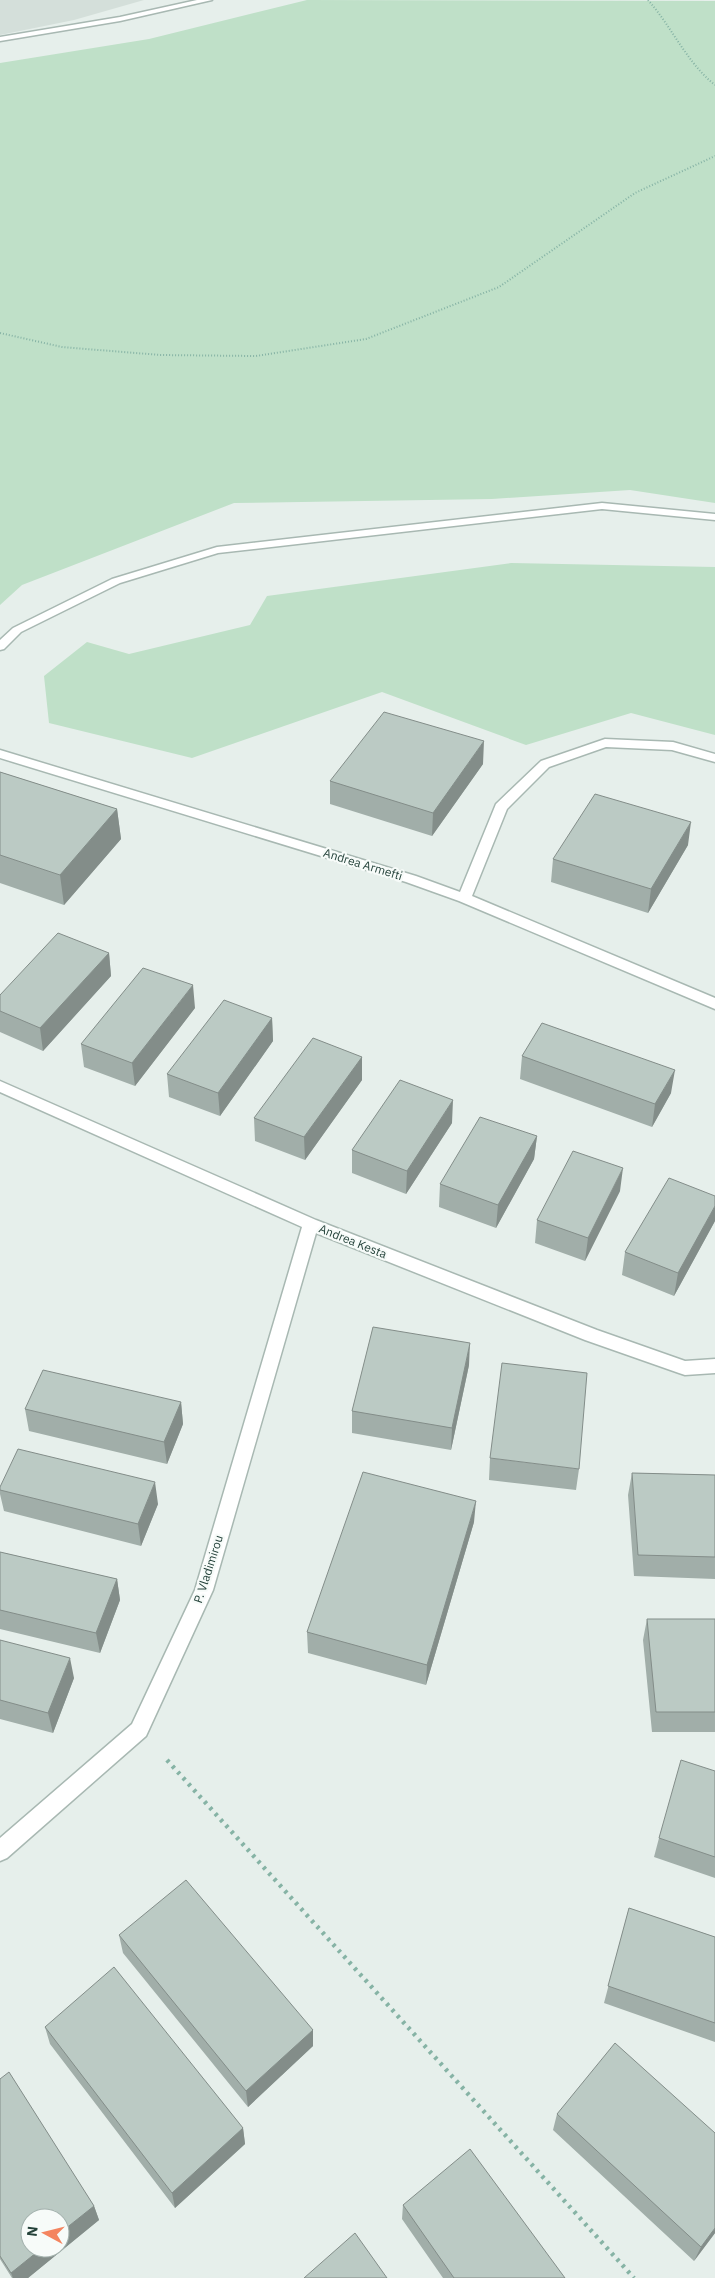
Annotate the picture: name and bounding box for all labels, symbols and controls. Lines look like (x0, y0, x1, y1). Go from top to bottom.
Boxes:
street label: Andrea Armefti (322, 845, 404, 883)
street label: Andrea Kesta (317, 1221, 390, 1262)
street label: P. Vladimirou (190, 1533, 226, 1605)
north arrow (20, 2208, 70, 2258)
text: N (23, 2225, 42, 2238)

